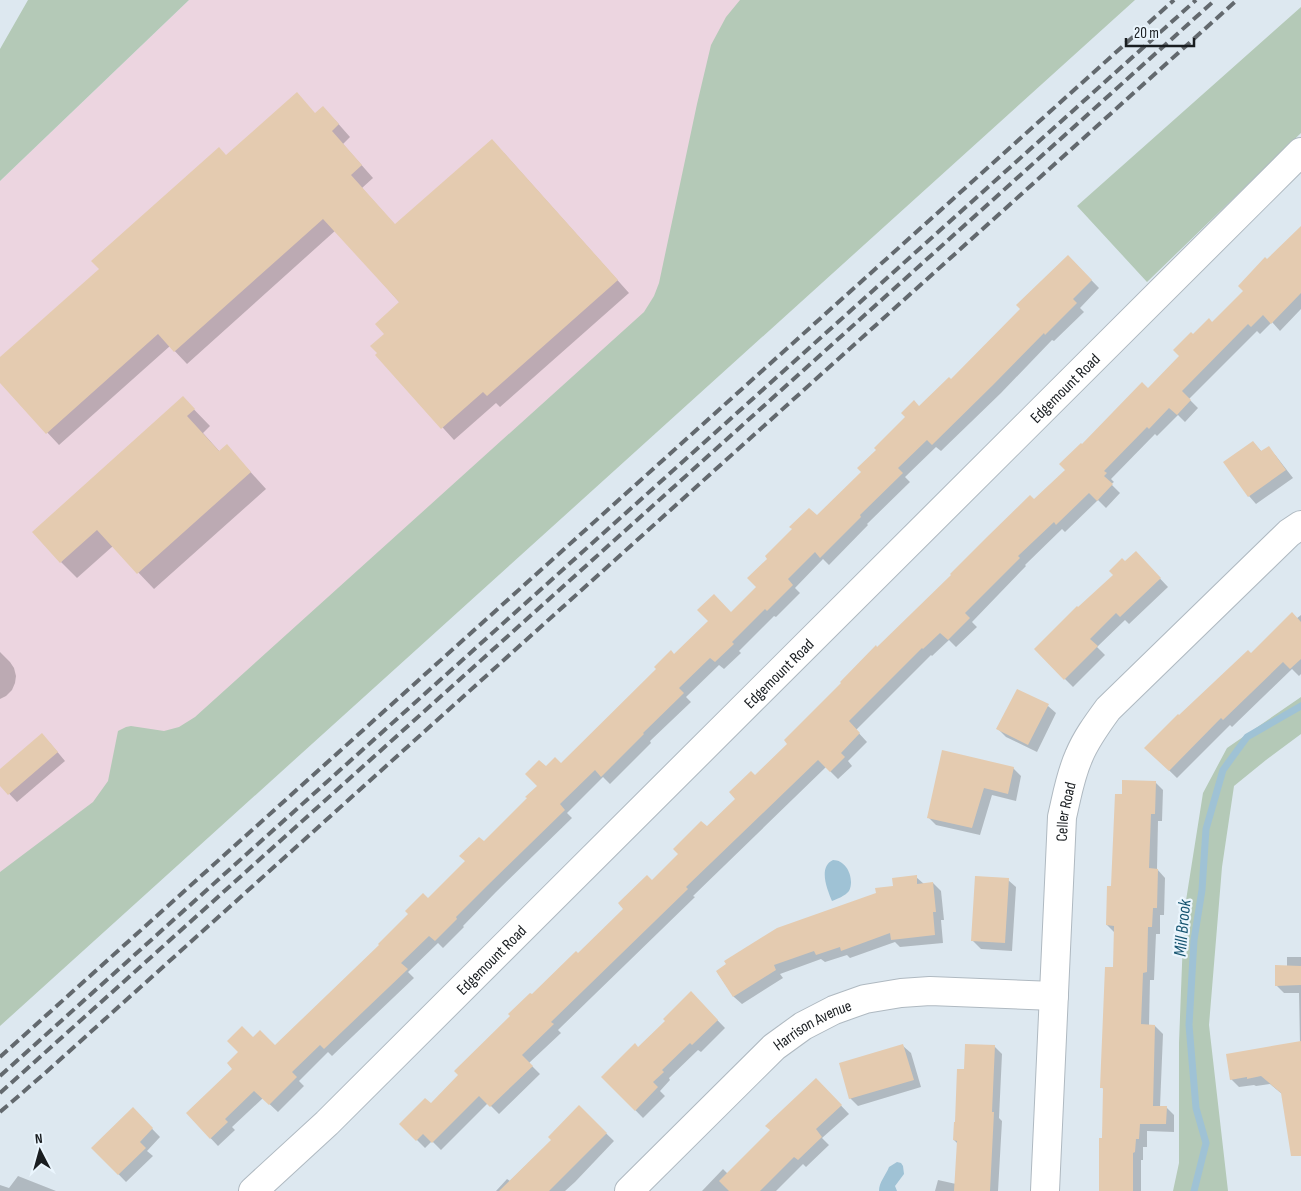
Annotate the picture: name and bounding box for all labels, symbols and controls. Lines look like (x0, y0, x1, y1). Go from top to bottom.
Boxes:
scale bar (1126, 15, 1194, 47)
text: 20 m (1134, 24, 1159, 43)
street label: Edgemount Road (1027, 350, 1104, 427)
street label: Edgemount Road (741, 635, 818, 713)
street label: Celler Road (1053, 780, 1081, 842)
water label: Mill Brook (1170, 897, 1196, 957)
street label: Edgemount Road (453, 922, 531, 999)
street label: Harrison Avenue (770, 997, 854, 1055)
north arrow (15, 1126, 65, 1176)
text: N (34, 1130, 43, 1147)

